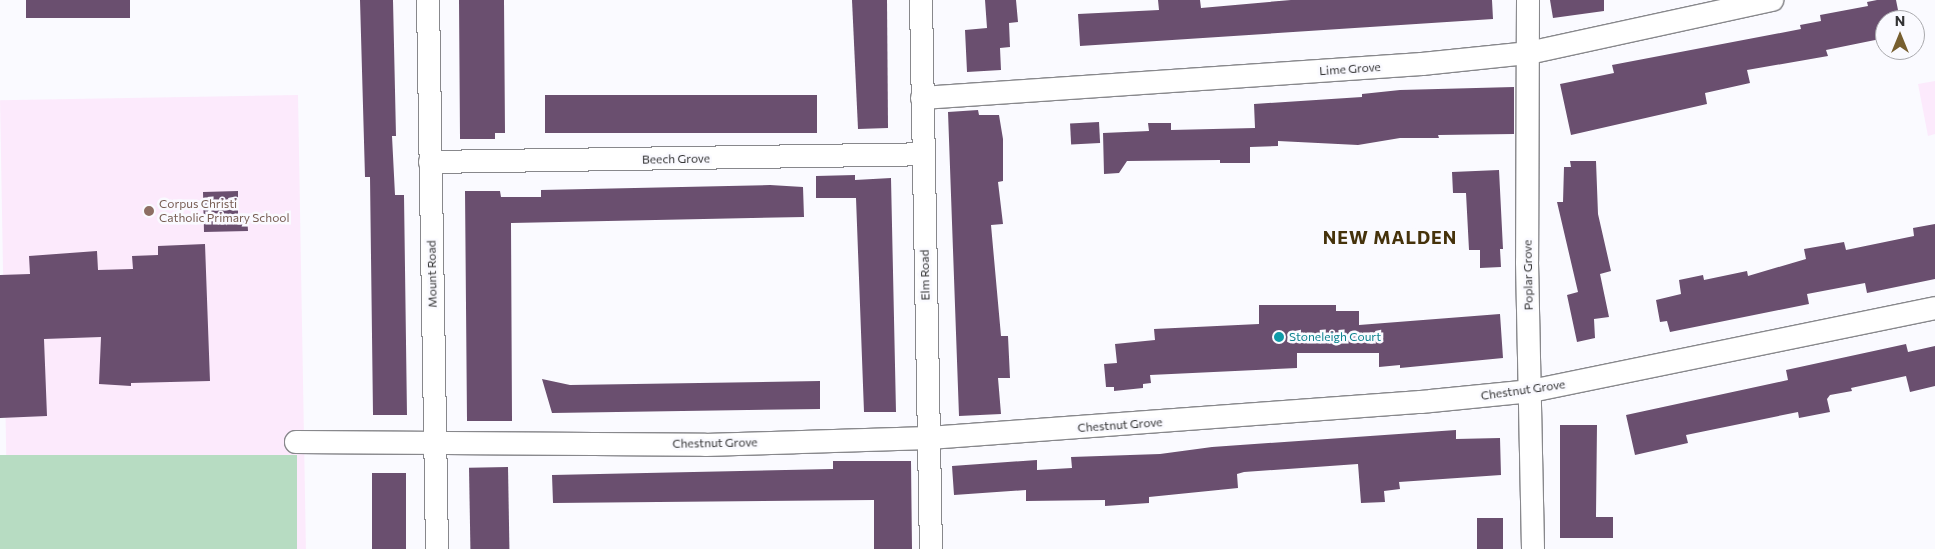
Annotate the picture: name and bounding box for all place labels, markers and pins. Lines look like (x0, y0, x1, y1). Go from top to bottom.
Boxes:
place label: Corpus Christi Catholic Primary School (159, 197, 290, 225)
marker: Corpus Christi Catholic Primary School (143, 205, 155, 217)
place label: Stoneleigh Court (1289, 330, 1381, 344)
marker: Stoneleigh Court (1273, 331, 1285, 343)

